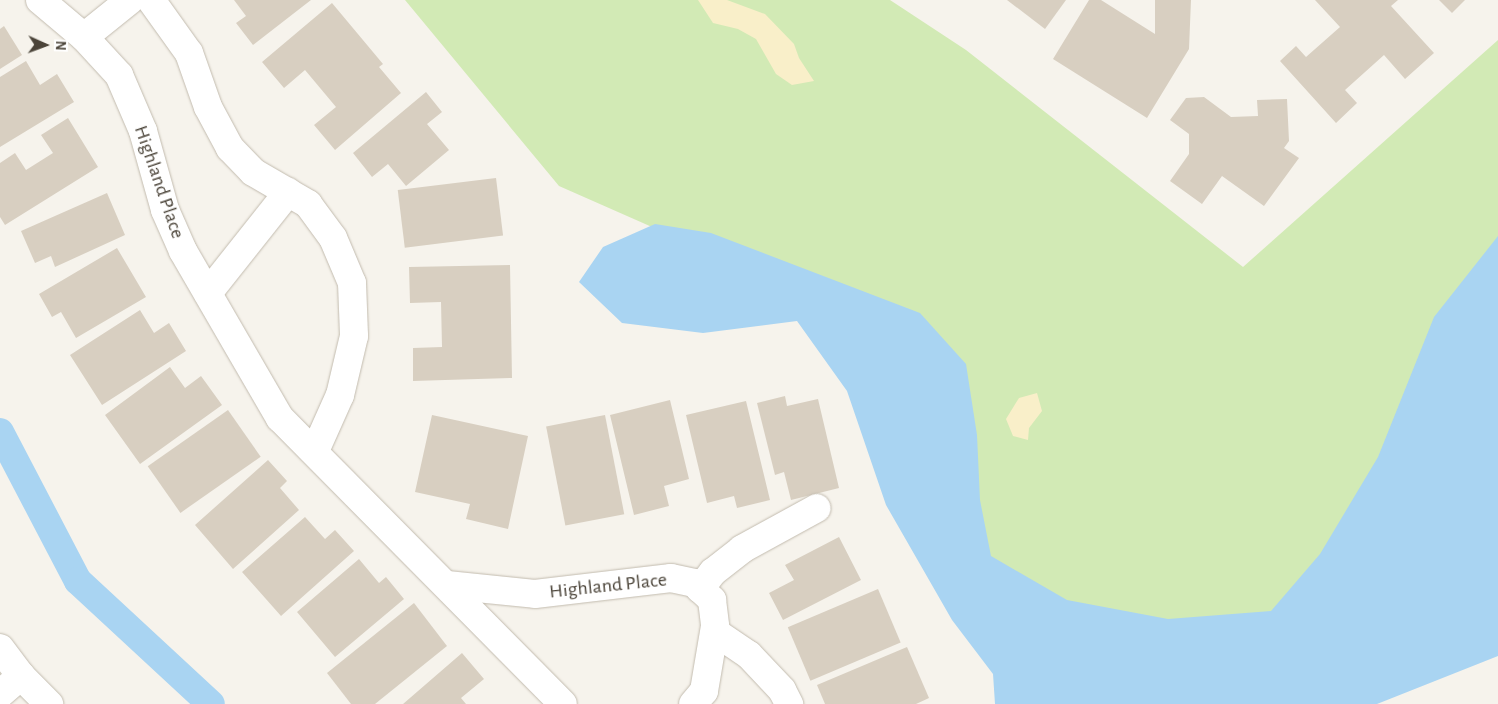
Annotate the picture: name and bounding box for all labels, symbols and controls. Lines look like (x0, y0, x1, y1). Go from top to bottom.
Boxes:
north arrow (20, 20, 70, 70)
text: N (53, 40, 67, 51)
street label: Highland Place (128, 122, 190, 242)
street label: Highland Place (548, 568, 668, 604)

